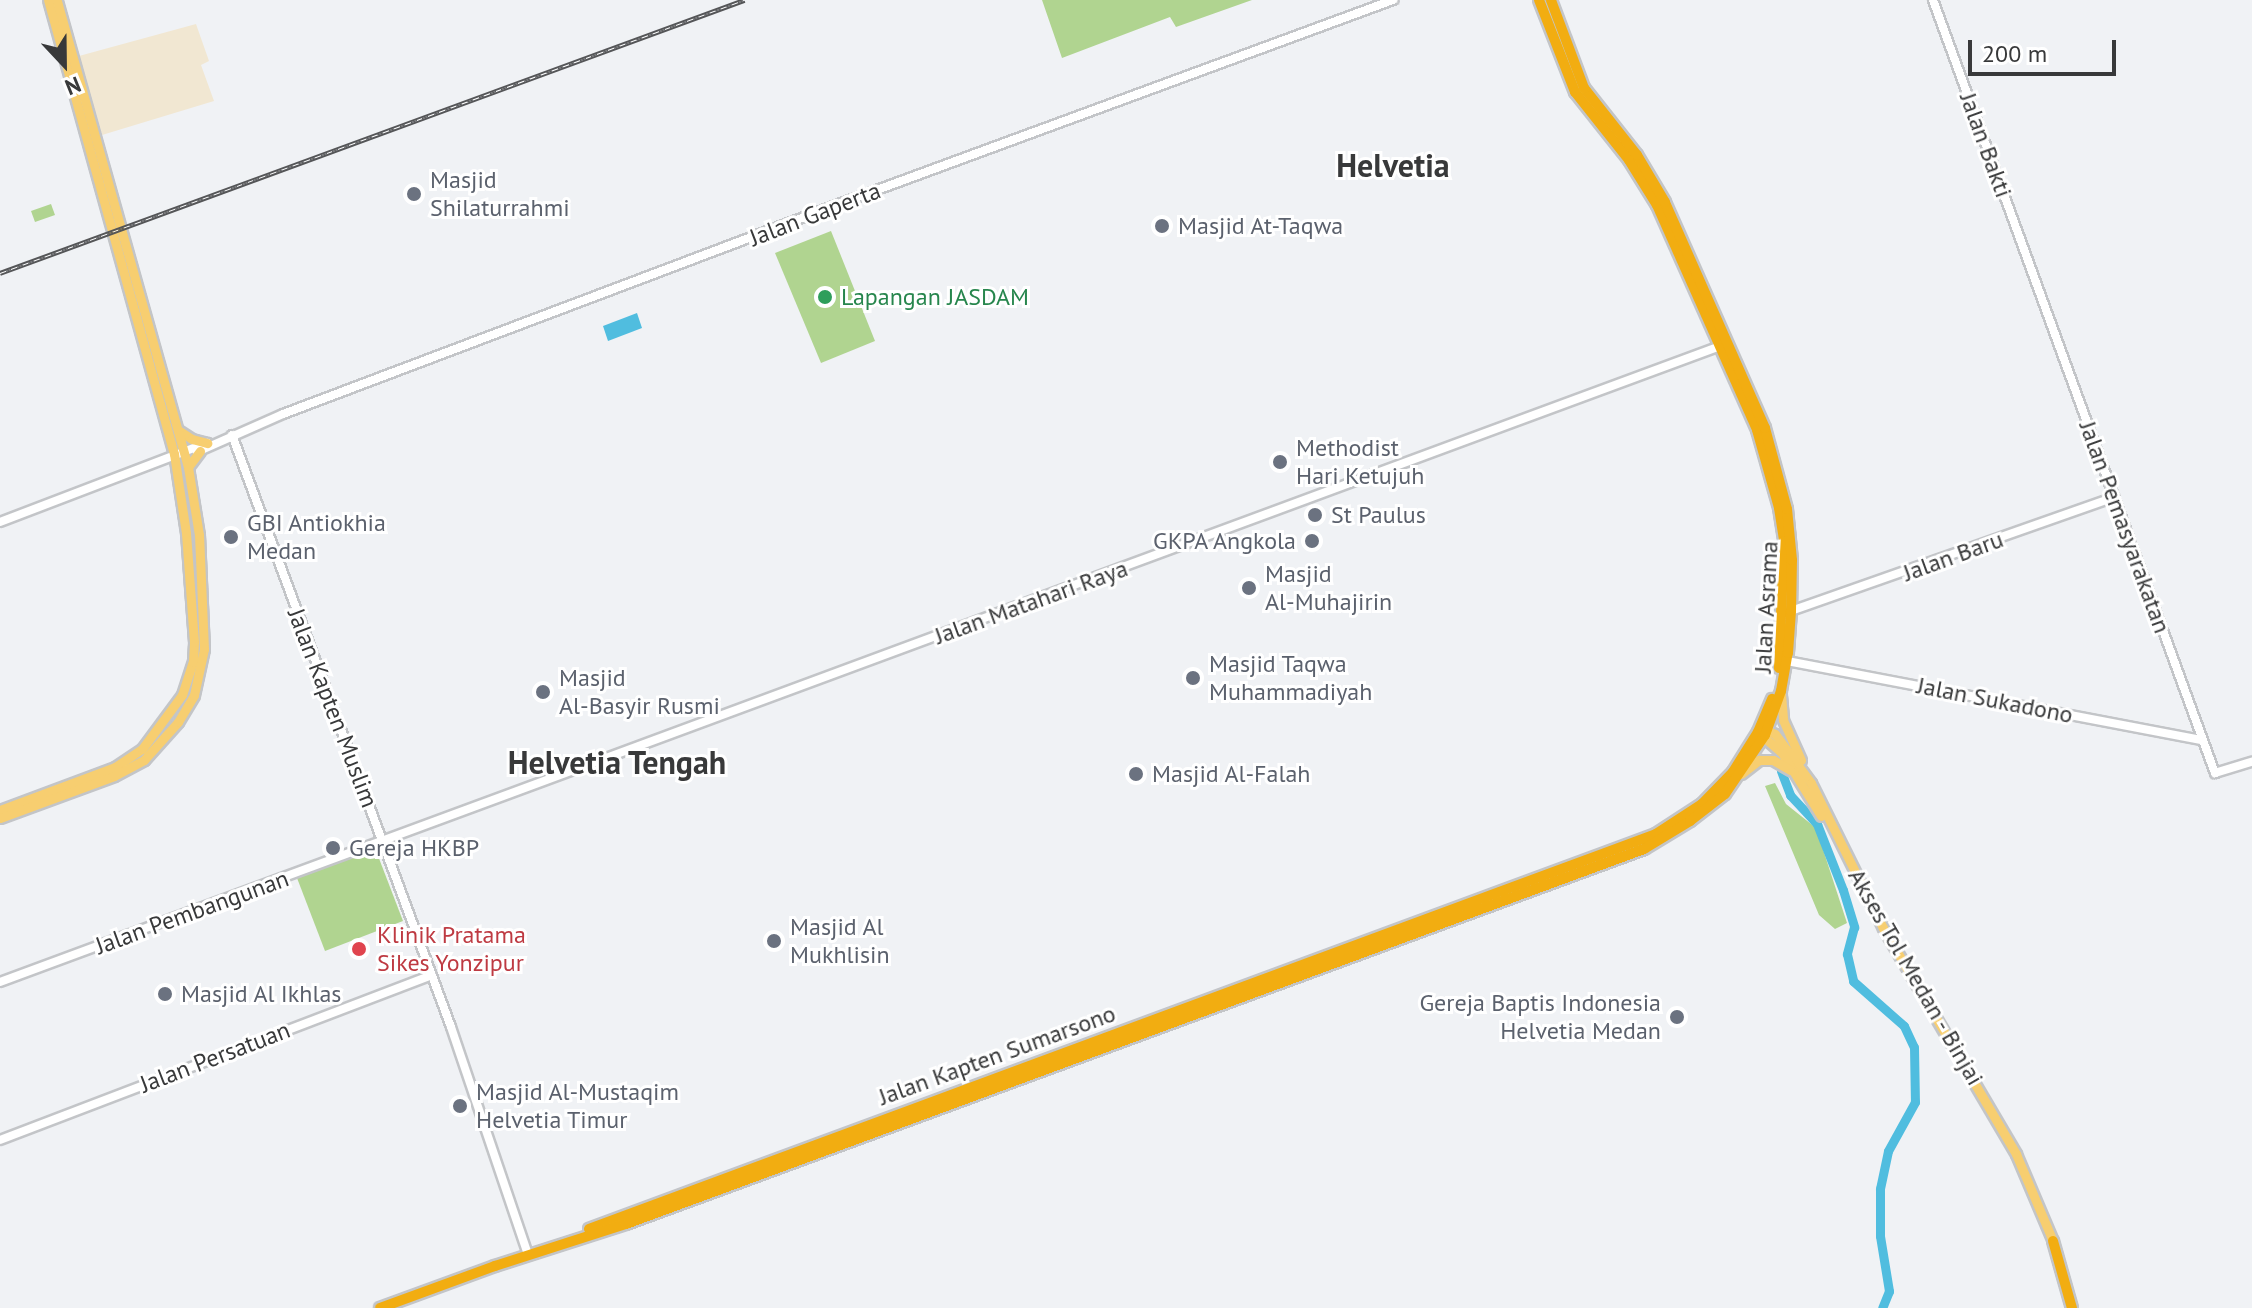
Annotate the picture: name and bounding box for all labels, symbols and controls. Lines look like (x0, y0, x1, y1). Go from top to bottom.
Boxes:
north arrow (24, 24, 104, 104)
scale bar (1972, 24, 2120, 74)
text: 200 m (1982, 38, 2047, 69)
text: N (61, 71, 85, 102)
street label: Jalan Bakti (1954, 89, 2018, 201)
district label: Helvetia (1336, 146, 1450, 184)
place label: Masjid Shilaturrahmi (430, 166, 570, 222)
street label: Jalan Gaperta (745, 176, 885, 252)
marker: Masjid Shilaturrahmi (405, 185, 423, 203)
place label: Masjid At-Taqwa (1178, 212, 1344, 240)
marker: Masjid At-Taqwa (1153, 217, 1171, 235)
place label: Lapangan JASDAM (841, 283, 1029, 311)
marker: Lapangan JASDAM (816, 288, 834, 306)
street label: Jalan Pemasyarakatan (2073, 417, 2177, 637)
place label: Methodist Hari Ketujuh (1296, 434, 1424, 490)
marker: Methodist Hari Ketujuh (1271, 453, 1289, 471)
place label: St Paulus (1331, 501, 1426, 529)
marker: St Paulus (1306, 506, 1324, 524)
place label: GBI Antiokhia Medan (247, 509, 387, 565)
street label: Jalan Baru (1899, 525, 2007, 587)
place label: GKPA Angkola (1151, 527, 1296, 555)
marker: GBI Antiokhia Medan (222, 528, 240, 546)
marker: GKPA Angkola (1303, 532, 1321, 550)
street label: Jalan Asrama (1748, 540, 1784, 674)
street label: Jalan Matahari Raya (931, 554, 1131, 650)
place label: Masjid Al-Muhajirin (1265, 560, 1392, 616)
marker: Masjid Al-Muhajirin (1240, 579, 1258, 597)
street label: Jalan Kapten Muslim (282, 604, 384, 812)
place label: Masjid Taqwa Muhammadiyah (1209, 650, 1372, 706)
place label: Masjid Al-Basyir Rusmi (559, 664, 720, 720)
marker: Masjid Taqwa Muhammadiyah (1184, 669, 1202, 687)
street label: Jalan Sukadono (1915, 671, 2075, 729)
marker: Masjid Al-Basyir Rusmi (534, 683, 552, 701)
district label: Helvetia Tengah (507, 743, 727, 781)
place label: Masjid Al-Falah (1152, 760, 1311, 788)
marker: Masjid Al-Falah (1127, 765, 1145, 783)
place label: Gereja HKBP (349, 834, 479, 862)
marker: Gereja HKBP (324, 839, 342, 857)
street label: Akses Tol Medan - Binjai (1841, 862, 1991, 1092)
street label: Jalan Pembangunan (91, 864, 293, 960)
place label: Masjid Al Mukhlisin (790, 913, 890, 969)
place label: Klinik Pratama Sikes Yonzipur (377, 921, 527, 977)
marker: Masjid Al Mukhlisin (765, 932, 783, 950)
marker: Klinik Pratama Sikes Yonzipur (348, 938, 370, 960)
place label: Masjid Al Ikhlas (181, 980, 342, 1008)
marker: Masjid Al Ikhlas (156, 985, 174, 1003)
place label: Gereja Baptis Indonesia Helvetia Medan (1419, 989, 1661, 1045)
street label: Jalan Kapten Sumarsono (875, 999, 1119, 1111)
marker: Gereja Baptis Indonesia Helvetia Medan (1668, 1008, 1686, 1026)
street label: Jalan Persatuan (136, 1015, 294, 1099)
place label: Masjid Al-Mustaqim Helvetia Timur (476, 1078, 680, 1134)
marker: Masjid Al-Mustaqim Helvetia Timur (451, 1097, 469, 1115)

